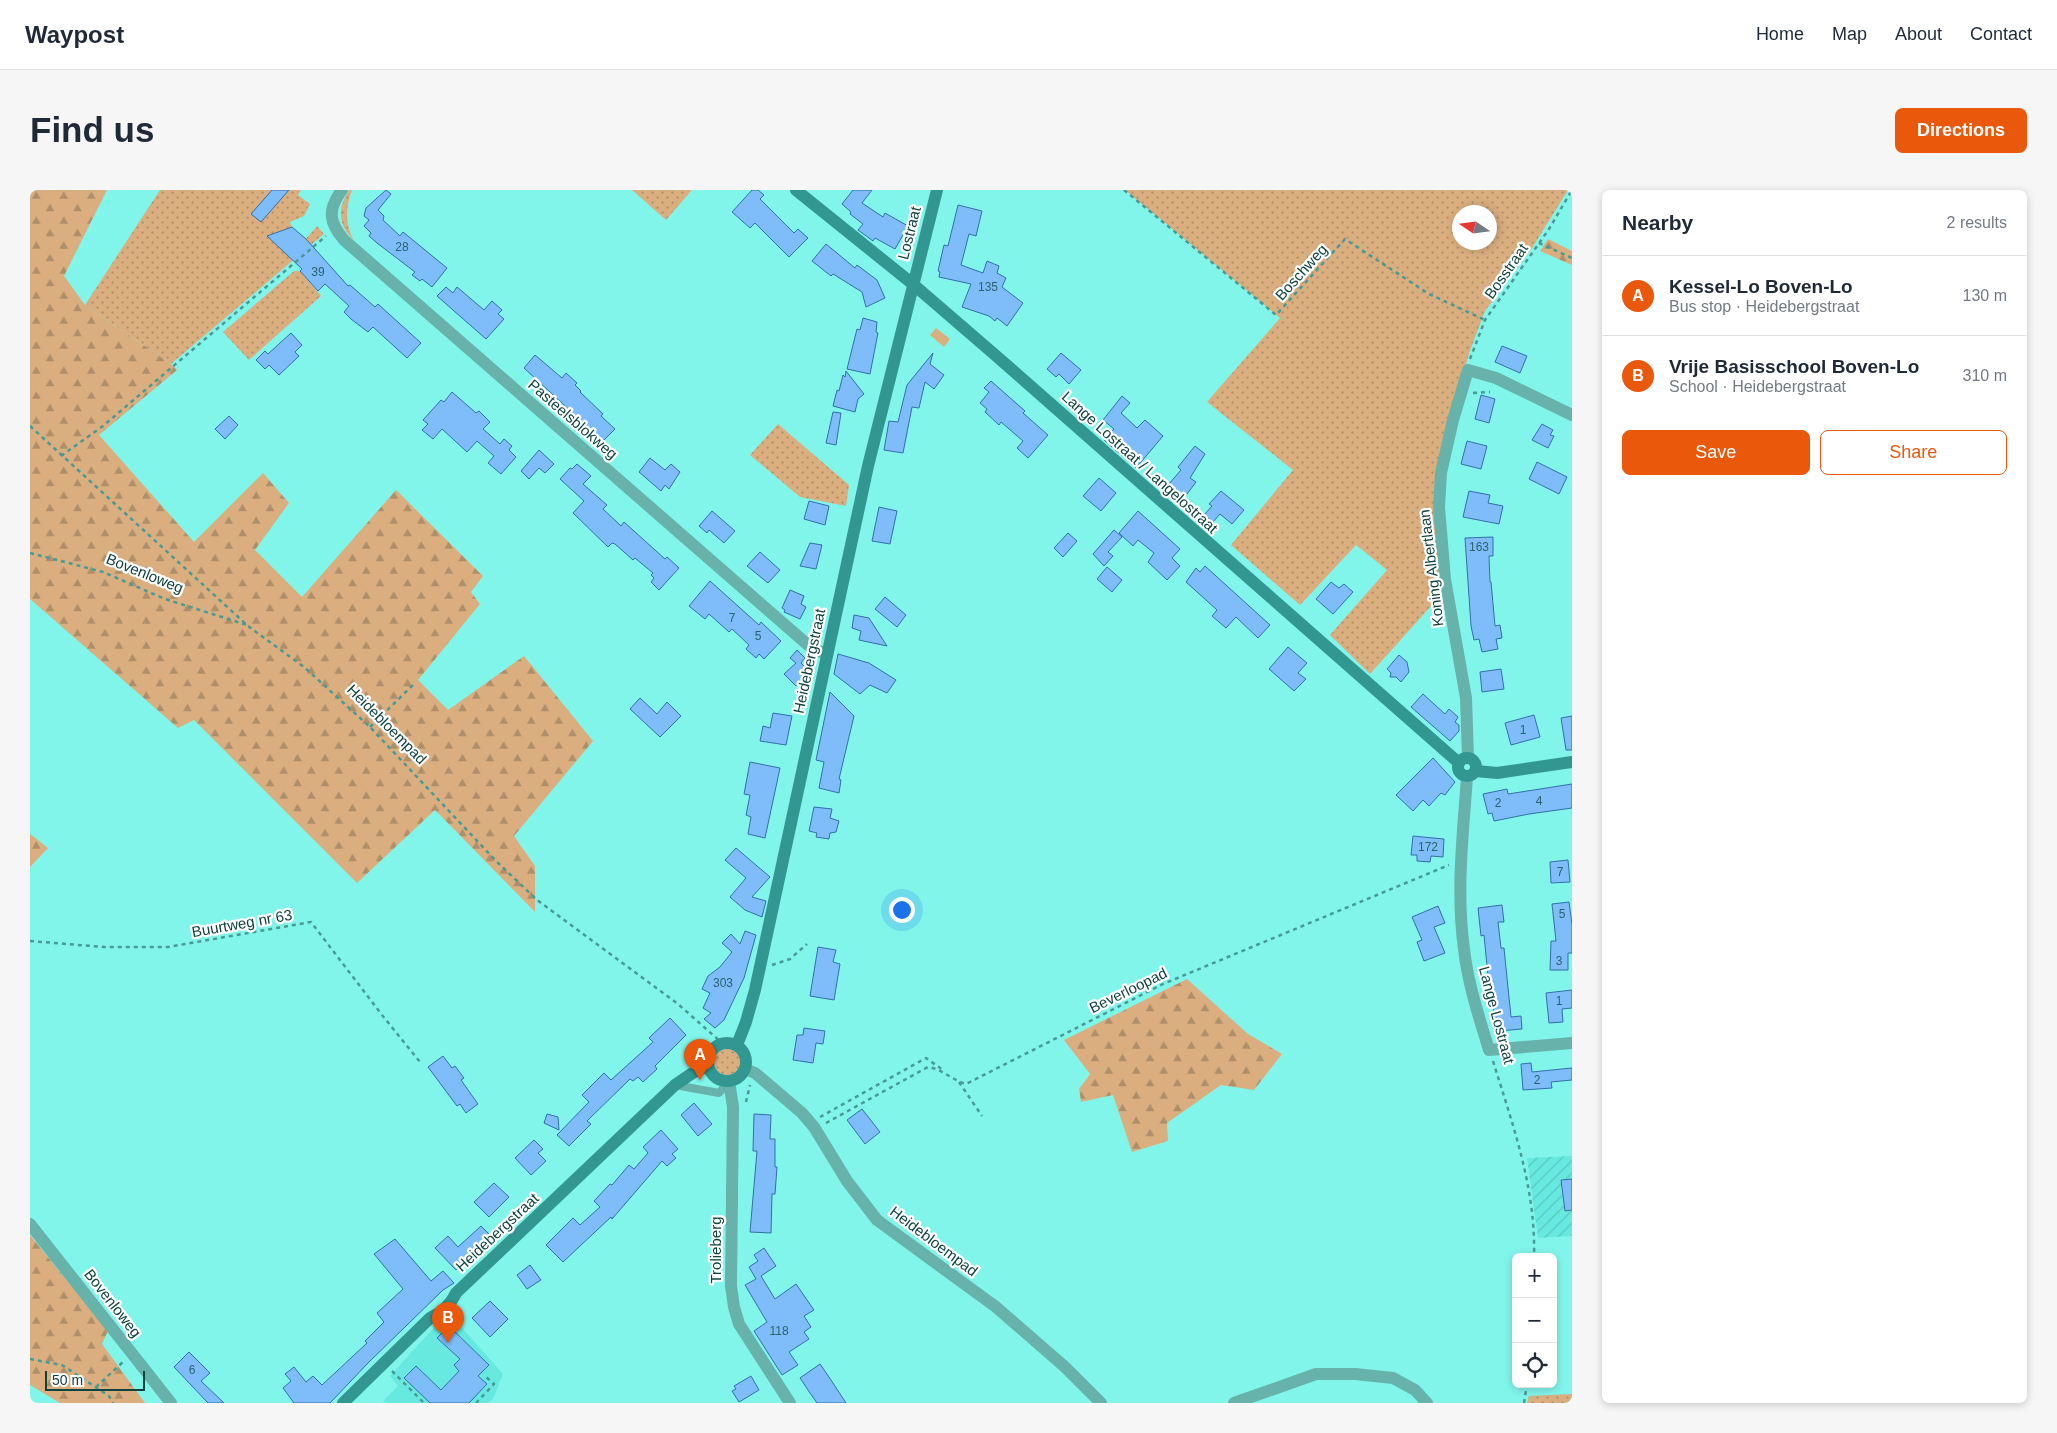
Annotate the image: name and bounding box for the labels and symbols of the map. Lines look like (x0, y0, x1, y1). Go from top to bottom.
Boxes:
street label: Lostraat (894, 204, 924, 261)
north arrow (1452, 205, 1497, 250)
street label: Bosstraat (1481, 239, 1532, 302)
house number: 28 (395, 240, 409, 254)
street label: Boschweg (1272, 241, 1330, 303)
house number: 39 (311, 265, 325, 279)
house number: 135 (978, 280, 998, 294)
street label: Pasteelsblokweg (525, 376, 621, 462)
street label: Lange Lostraat / Langelostraat (1059, 388, 1222, 537)
street label: Koning Albertlaan (1415, 509, 1447, 627)
house number: 163 (1469, 540, 1489, 554)
street label: Bovenloweg (104, 550, 186, 596)
street label: Heidebergstraat (790, 606, 829, 715)
house number: 7 (729, 611, 736, 625)
house number: 5 (755, 629, 762, 643)
street label: Heidebloempad (344, 681, 430, 767)
house number: 1 (1520, 723, 1527, 737)
house number: 4 (1536, 794, 1543, 808)
house number: 2 (1495, 796, 1502, 810)
house number: 172 (1418, 840, 1438, 854)
house number: 7 (1557, 865, 1564, 879)
your location (889, 897, 915, 923)
street label: Buurtweg nr 63 (190, 906, 294, 940)
house number: 5 (1559, 907, 1566, 921)
house number: 3 (1556, 954, 1563, 968)
street label: Beverloopad (1086, 964, 1170, 1016)
street label: Lange Lostraat (1476, 964, 1518, 1066)
house number: 303 (713, 976, 733, 990)
house number: 1 (1556, 994, 1563, 1008)
pin: A (684, 1039, 716, 1080)
house number: 2 (1534, 1073, 1541, 1087)
street label: Heidebergstraat (452, 1189, 542, 1275)
street label: Heidebloempad (887, 1203, 981, 1279)
street label: Trolieberg (707, 1217, 724, 1283)
street label: Bovenloweg (81, 1266, 145, 1340)
pin: B (432, 1302, 464, 1343)
house number: 118 (769, 1324, 789, 1338)
house number: 6 (189, 1363, 196, 1377)
scale bar (45, 1368, 145, 1391)

